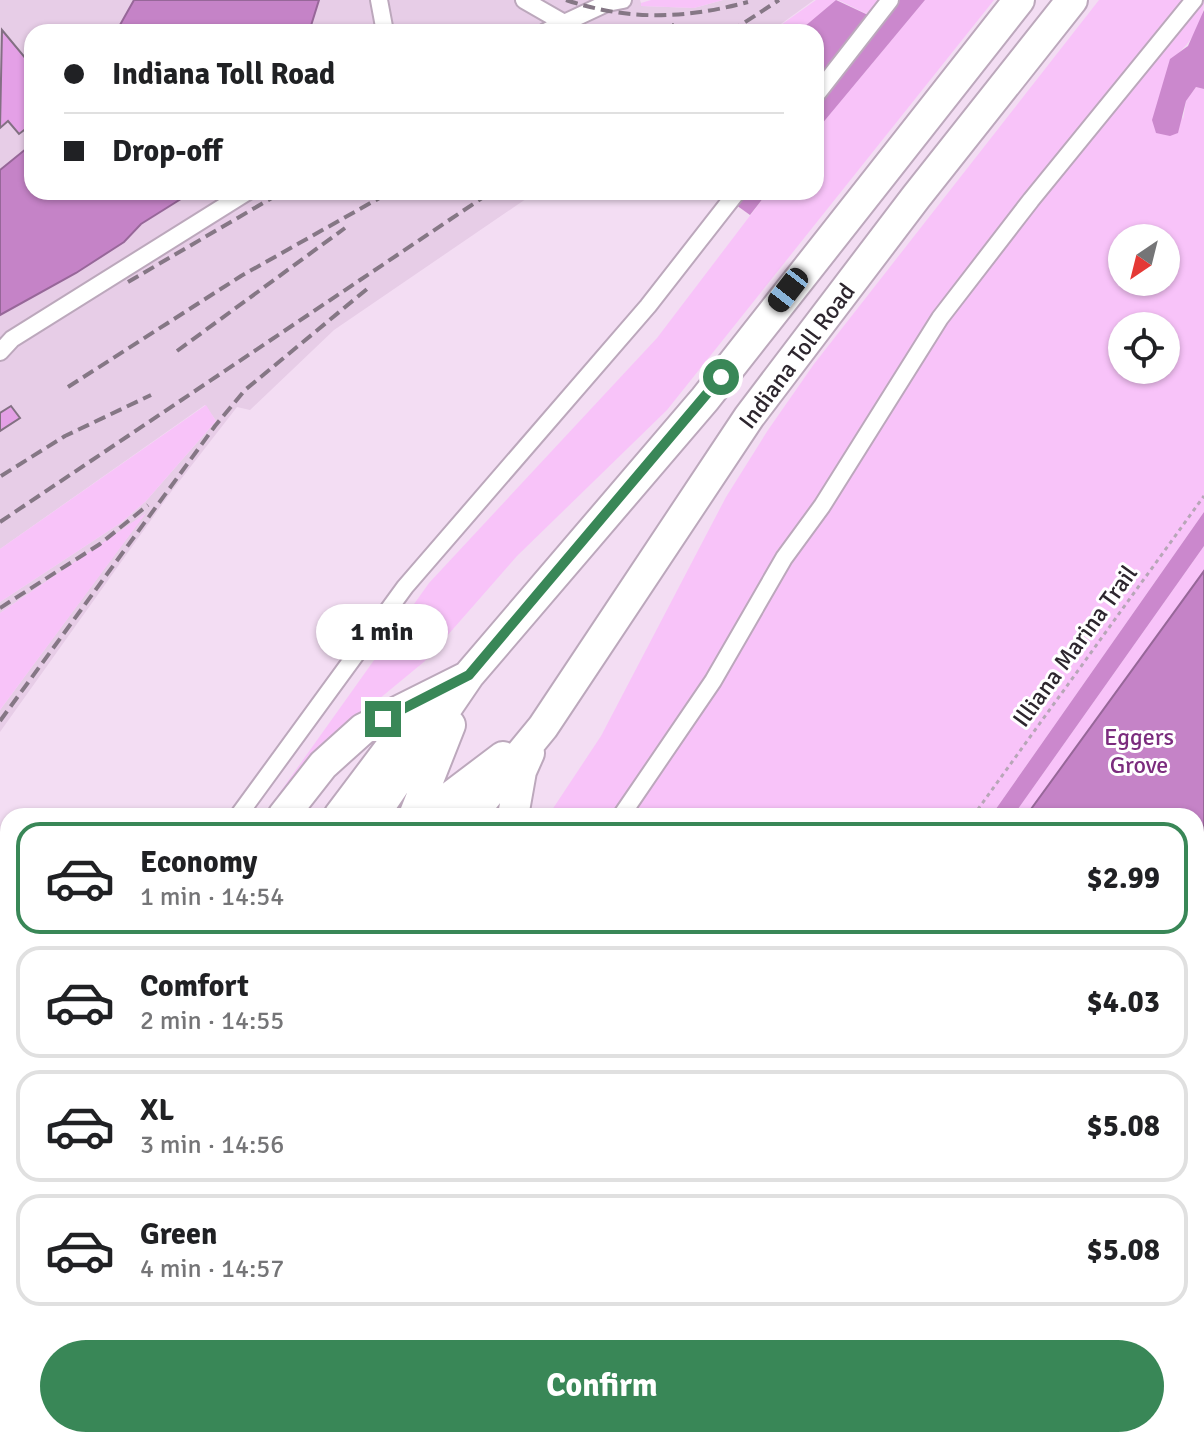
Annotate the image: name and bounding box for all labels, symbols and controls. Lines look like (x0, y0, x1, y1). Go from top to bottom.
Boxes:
text: Indiana Toll Road (112, 56, 335, 93)
text: Drop-off (112, 133, 222, 170)
north arrow (1108, 224, 1180, 296)
map controls (1108, 224, 1180, 384)
car (764, 264, 812, 316)
street label: Indiana Toll Road (732, 277, 862, 435)
button: locate (1108, 312, 1180, 384)
route start (703, 359, 739, 395)
street label: Illiana Marina Trail (1006, 559, 1144, 733)
callout: 1 min (317, 603, 449, 659)
text: 1 min (351, 616, 413, 648)
route end (365, 701, 401, 737)
park label: Eggers Grove (1104, 722, 1174, 780)
icon: car (44, 842, 116, 914)
text: Economy (140, 844, 257, 881)
text: $2.99 (1087, 860, 1160, 897)
text: 1 min · 14:54 (140, 881, 284, 913)
icon: car (44, 966, 116, 1038)
text: Comfort (140, 968, 249, 1005)
text: $4.03 (1087, 984, 1160, 1021)
text: 2 min · 14:55 (140, 1005, 284, 1037)
icon: car (44, 1090, 116, 1162)
text: XL (140, 1092, 174, 1129)
text: $5.08 (1087, 1108, 1160, 1145)
text: 3 min · 14:56 (140, 1129, 284, 1161)
icon: car (44, 1214, 116, 1286)
text: Green (140, 1216, 217, 1253)
text: $5.08 (1087, 1232, 1160, 1269)
text: 4 min · 14:57 (140, 1253, 284, 1285)
button: Confirm (40, 1340, 1164, 1432)

